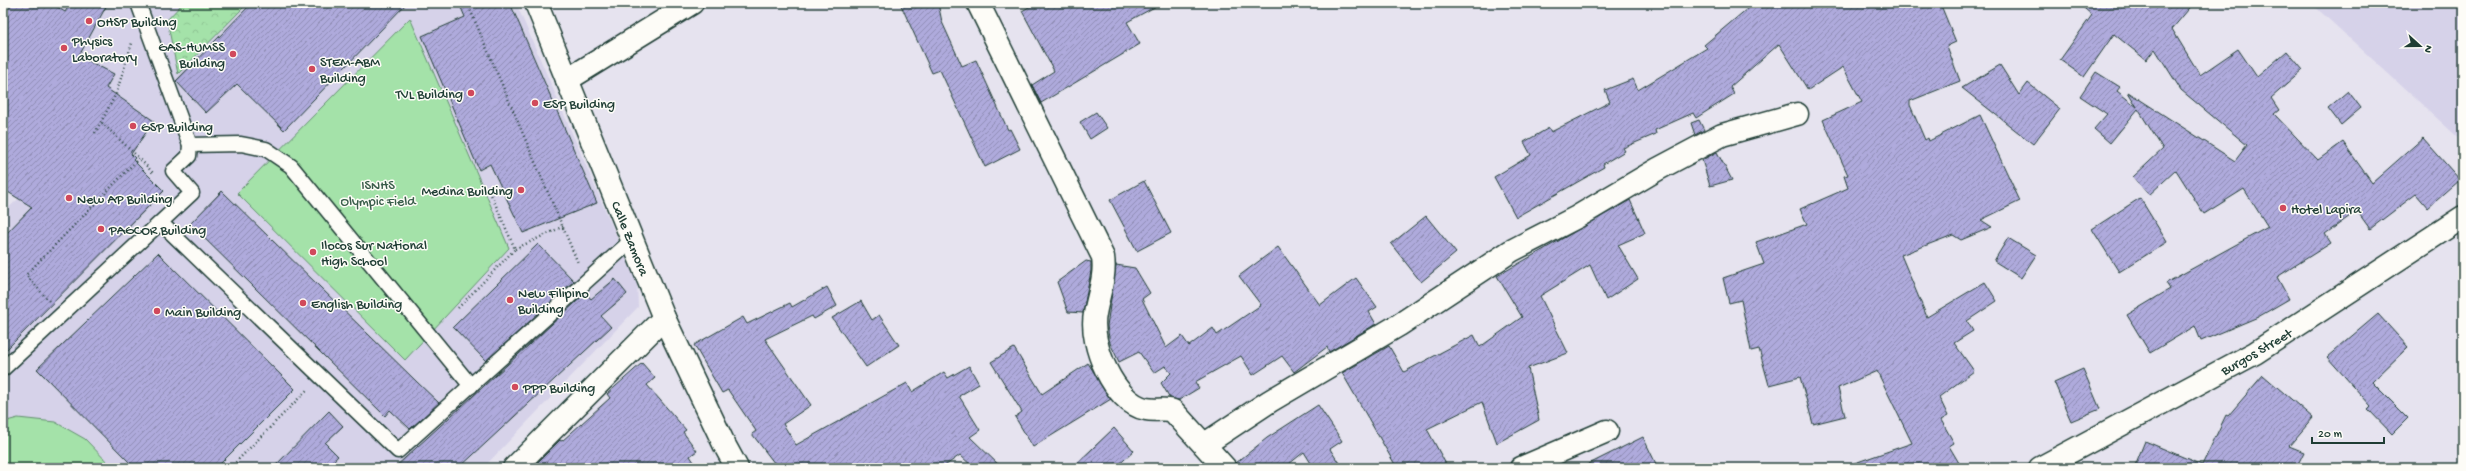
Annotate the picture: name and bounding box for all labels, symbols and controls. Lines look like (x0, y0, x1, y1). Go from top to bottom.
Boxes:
place label: OHSP Building (97, 15, 177, 32)
marker: OHSP Building (84, 16, 94, 26)
north arrow (2400, 26, 2440, 66)
place label: Physics Laboratory (71, 34, 137, 67)
place label: GAS-HUMSS Building (158, 40, 225, 73)
marker: Physics Laboratory (59, 43, 69, 53)
text: N (2421, 43, 2434, 54)
marker: GAS-HUMSS Building (228, 49, 238, 59)
place label: STEM-ABM Building (319, 55, 380, 88)
marker: STEM-ABM Building (307, 64, 317, 74)
place label: TVL Building (395, 87, 463, 104)
marker: TVL Building (466, 88, 476, 98)
place label: ESP Building (543, 97, 615, 114)
marker: ESP Building (530, 98, 540, 108)
place label: GSP Building (141, 120, 213, 137)
marker: GSP Building (128, 121, 138, 131)
park label: ISNHS Olympic Field (340, 178, 417, 211)
place label: Medina Building (421, 184, 513, 201)
marker: Medina Building (516, 185, 526, 195)
place label: New AP Building (77, 192, 173, 209)
marker: New AP Building (64, 193, 74, 203)
street label: Calle Zamora (606, 199, 652, 280)
place label: Hotel Lapira (2291, 202, 2362, 219)
marker: Hotel Lapira (2278, 203, 2288, 213)
place label: PAGCOR Building (108, 223, 206, 240)
marker: PAGCOR Building (96, 224, 106, 234)
place label: Ilocos Sur National High School (321, 238, 427, 271)
marker: Ilocos Sur National High School (308, 247, 318, 257)
place label: New Filipino Building (517, 286, 589, 319)
marker: New Filipino Building (505, 295, 515, 305)
place label: English Building (311, 297, 402, 314)
marker: English Building (298, 298, 308, 308)
place label: Main Building (165, 305, 241, 322)
marker: Main Building (152, 306, 162, 316)
street label: Burgos Street (2218, 325, 2297, 381)
place label: PPP Building (522, 381, 595, 398)
marker: PPP Building (510, 382, 520, 392)
scale bar (2312, 419, 2384, 445)
text: 20 m (2318, 428, 2343, 442)

